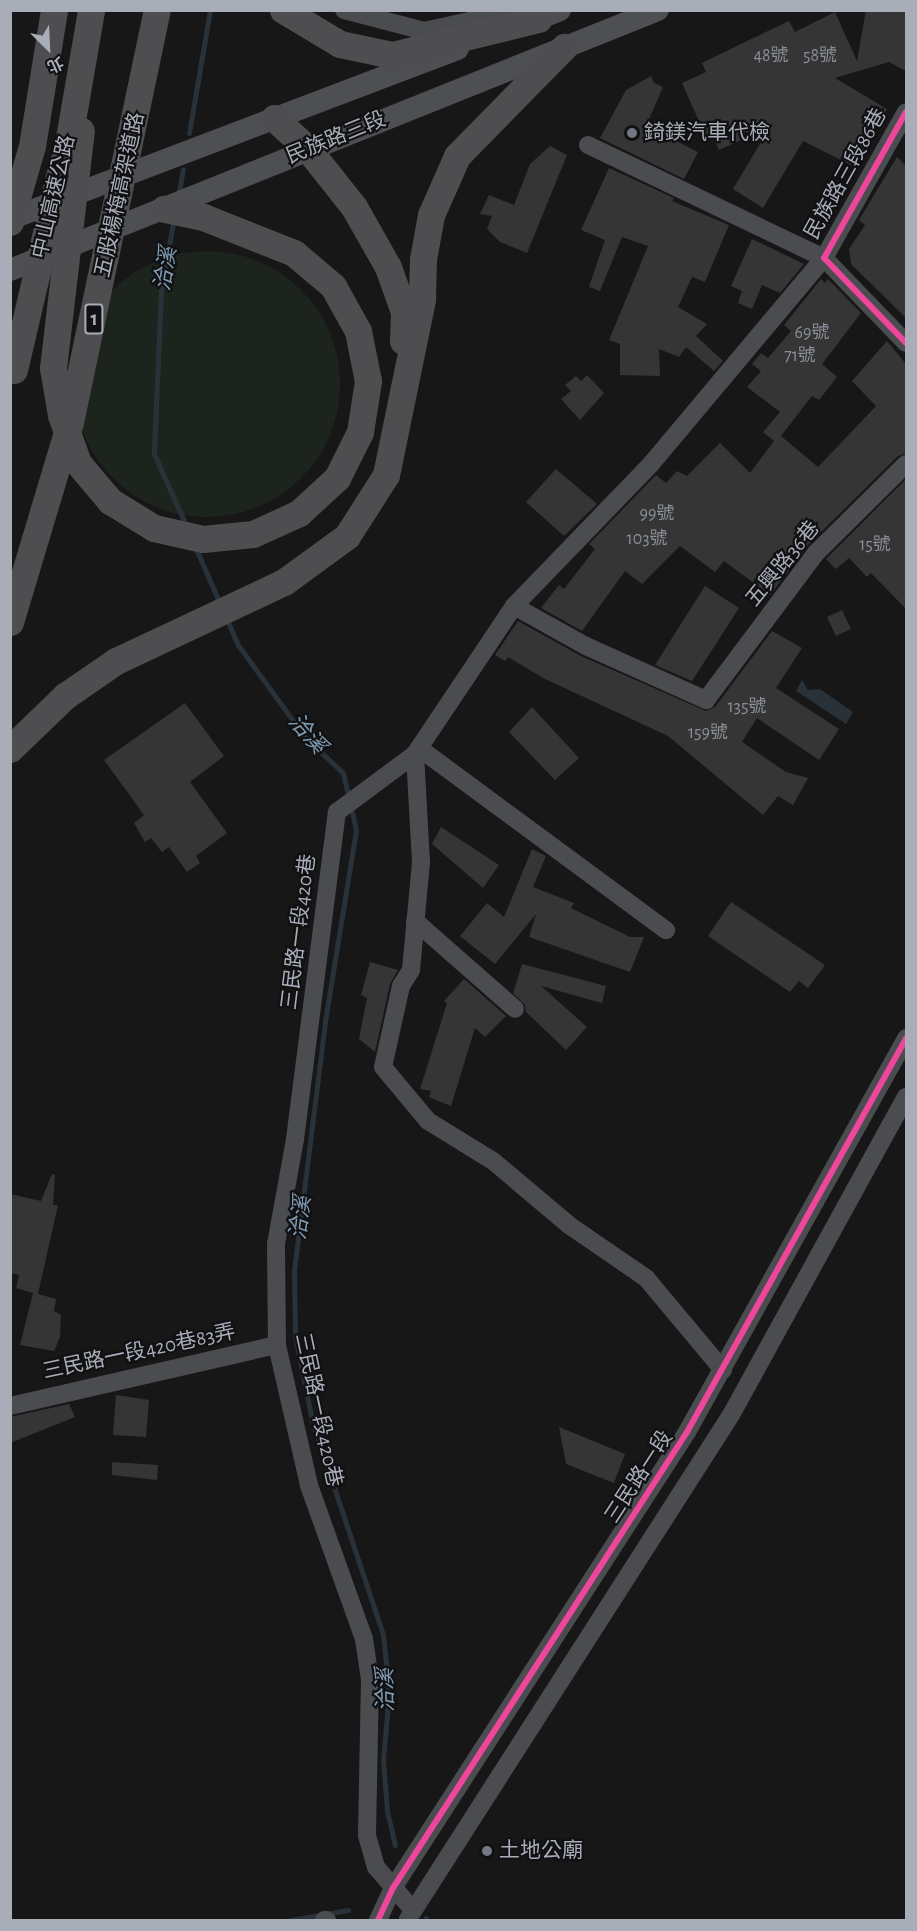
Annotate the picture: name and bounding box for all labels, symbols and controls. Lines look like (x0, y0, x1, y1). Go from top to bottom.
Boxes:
north arrow (18, 18, 78, 78)
house number: 48號 (753, 45, 789, 67)
house number: 58號 (803, 45, 837, 67)
text: 北 (45, 54, 66, 75)
street label: 民族路三段86巷 (800, 104, 892, 244)
street label: 民族路三段 (283, 107, 389, 169)
street label: 五股楊梅高架道路 (90, 110, 150, 280)
place label: 錡鎂汽車代檢 (644, 120, 770, 146)
marker: 錡鎂汽車代檢 (625, 126, 639, 140)
street label: 中山高速公路 (28, 133, 80, 261)
water label: 洽溪 (150, 245, 182, 293)
road number: 1 (84, 302, 104, 336)
house number: 69號 (795, 322, 829, 344)
house number: 71號 (784, 345, 816, 367)
house number: 99號 (640, 503, 674, 525)
street label: 五興路36巷 (741, 516, 825, 612)
house number: 103號 (626, 528, 668, 550)
house number: 15號 (859, 534, 891, 556)
house number: 135號 (727, 696, 767, 718)
water label: 洽溪 (283, 709, 331, 759)
house number: 159號 (688, 722, 728, 744)
street label: 三民路一段420巷 (277, 853, 321, 1011)
water label: 洽溪 (285, 1195, 317, 1241)
street label: 三民路一段420巷83弄 (40, 1319, 238, 1385)
street label: 三民路一段420巷 (289, 1331, 347, 1489)
street label: 三民路一段 (600, 1426, 678, 1528)
water label: 洽溪 (372, 1668, 400, 1712)
place label: 土地公廟 (499, 1838, 583, 1864)
marker: 土地公廟 (480, 1844, 494, 1858)

